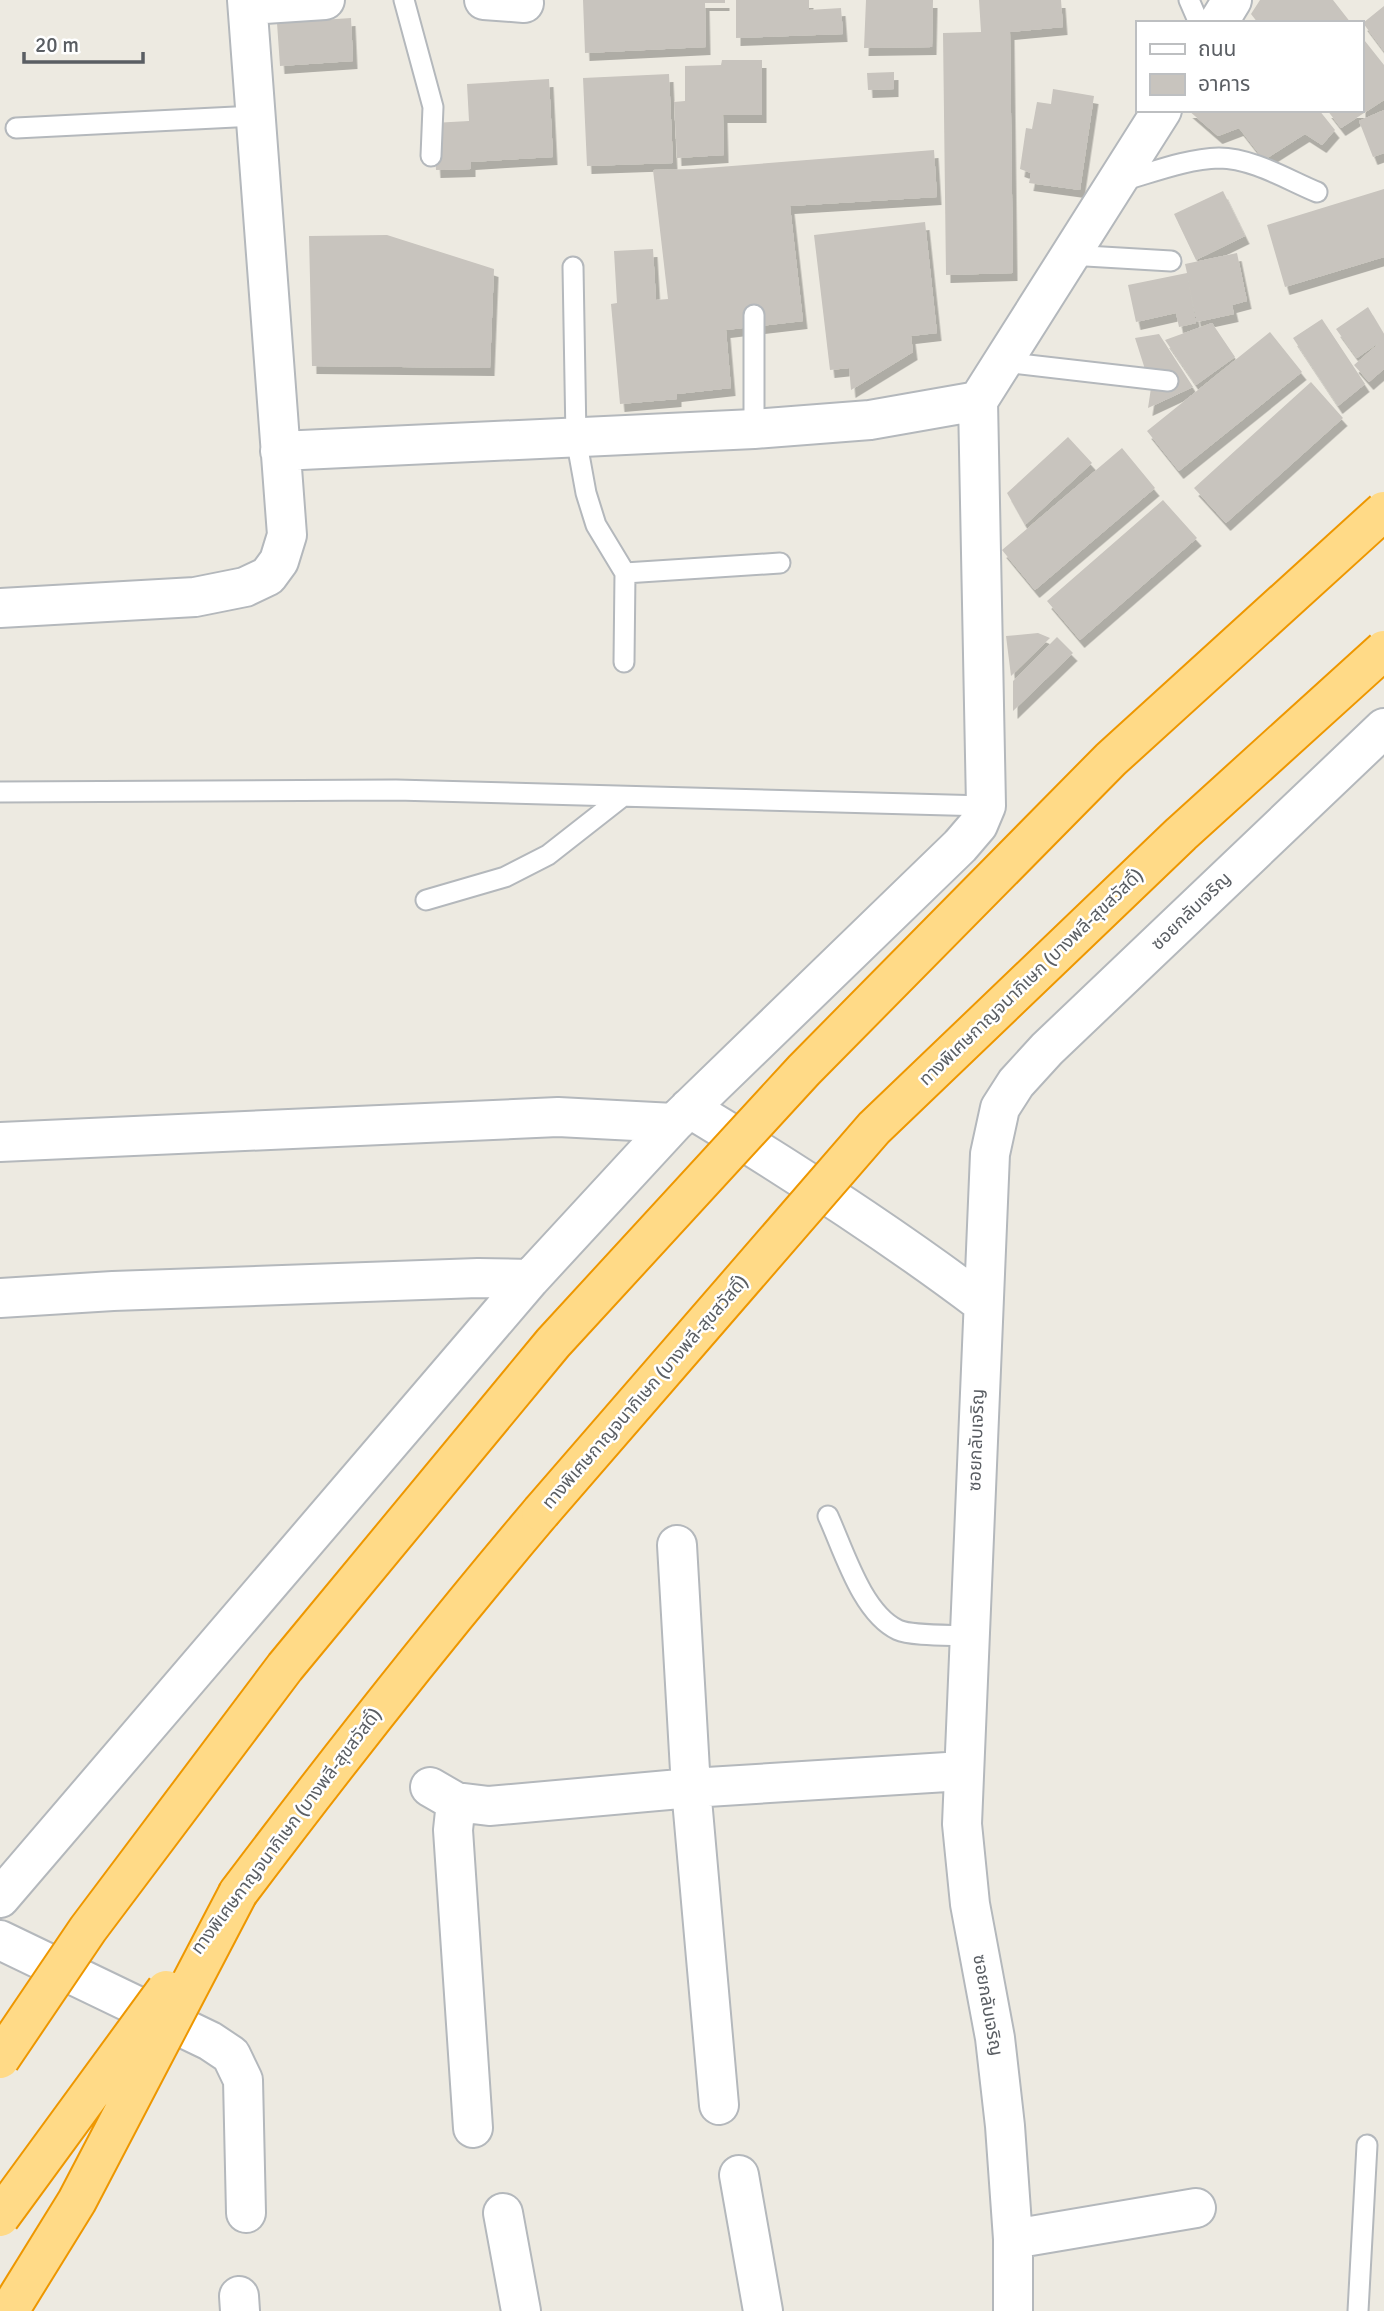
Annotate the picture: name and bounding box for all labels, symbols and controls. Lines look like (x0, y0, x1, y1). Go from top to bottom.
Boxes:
scale bar (24, 21, 144, 65)
legend (1136, 21, 1363, 112)
text: 20 m (35, 32, 79, 58)
text: ถนน (1198, 36, 1236, 62)
text: อาคาร (1198, 71, 1250, 97)
street label: ทางพิเศษกาญจนาภิเษก (บางพลี-สุขสวัสดิ์) (915, 864, 1147, 1090)
street label: ซอยกลับเจริญ (1146, 867, 1236, 955)
street label: ทางพิเศษกาญจนาภิเษก (บางพลี-สุขสวัสดิ์) (537, 1271, 753, 1513)
street label: ซอยกลับเจริญ (963, 1388, 989, 1492)
street label: ทางพิเศษกาญจนาภิเษก (บางพลี-สุขสวัสดิ์) (186, 1704, 386, 1958)
street label: ซอยกลับเจริญ (968, 1953, 1008, 2057)

